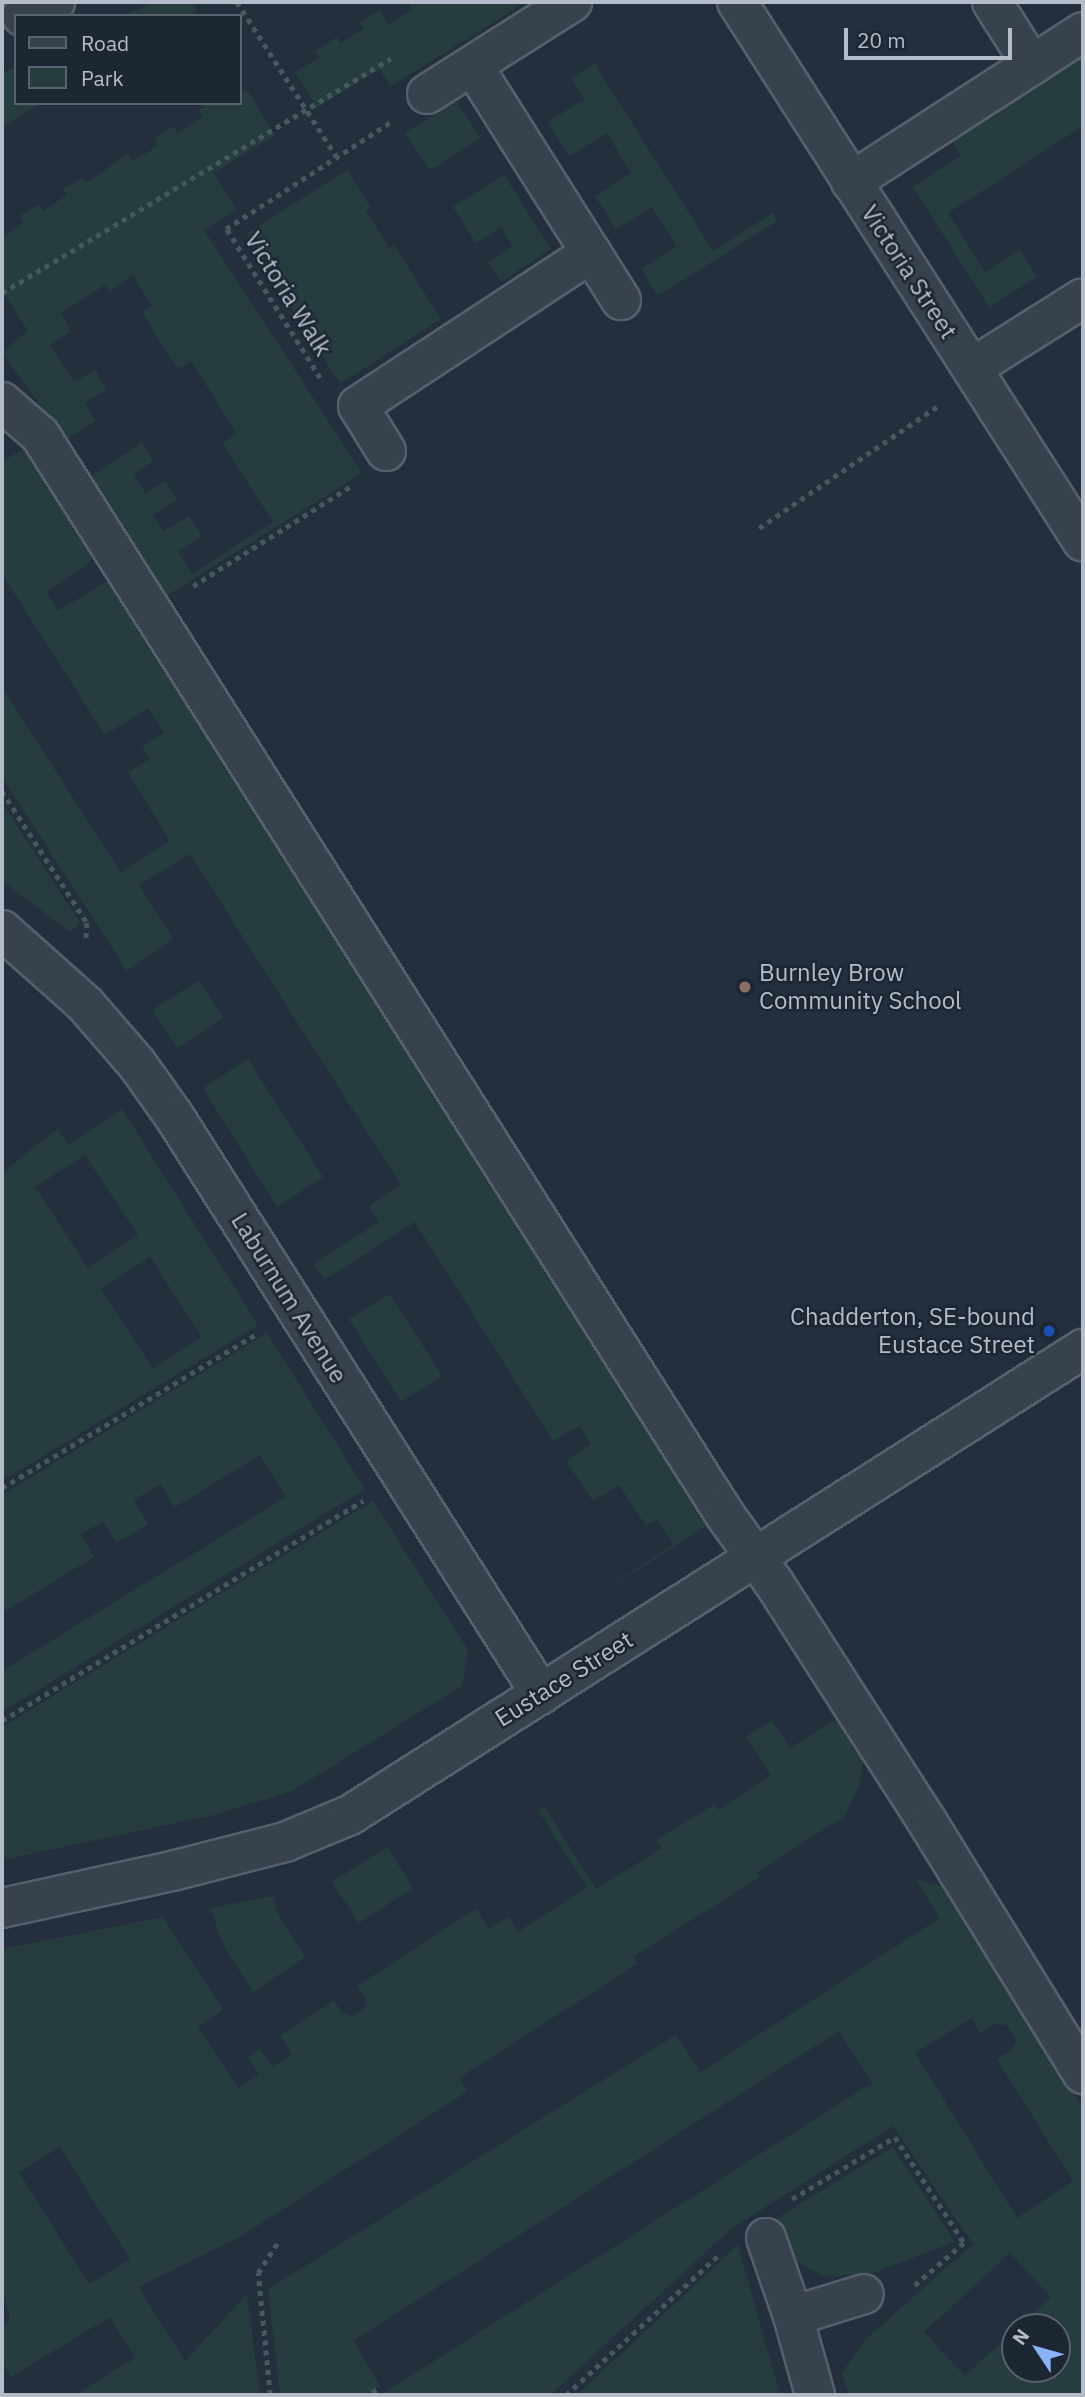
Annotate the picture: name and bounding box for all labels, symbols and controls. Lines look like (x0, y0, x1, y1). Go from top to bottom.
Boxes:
legend (14, 14, 242, 105)
scale bar (847, 14, 1015, 58)
text: 20 m (857, 26, 906, 54)
text: Road (81, 29, 129, 57)
text: Park (81, 64, 124, 92)
street label: Victoria Street (855, 200, 963, 344)
street label: Victoria Walk (238, 227, 338, 361)
place label: Burnley Brow Community School (759, 959, 962, 1015)
marker: Burnley Brow Community School (737, 979, 753, 995)
street label: Laburnum Avenue (225, 1208, 353, 1388)
place label: Chadderton, SE-bound Eustace Street (790, 1303, 1035, 1359)
marker: Chadderton, SE-bound Eustace Street (1041, 1323, 1057, 1339)
street label: Eustace Street (490, 1625, 638, 1733)
north arrow (1001, 2313, 1071, 2383)
text: N (1007, 2324, 1034, 2349)

